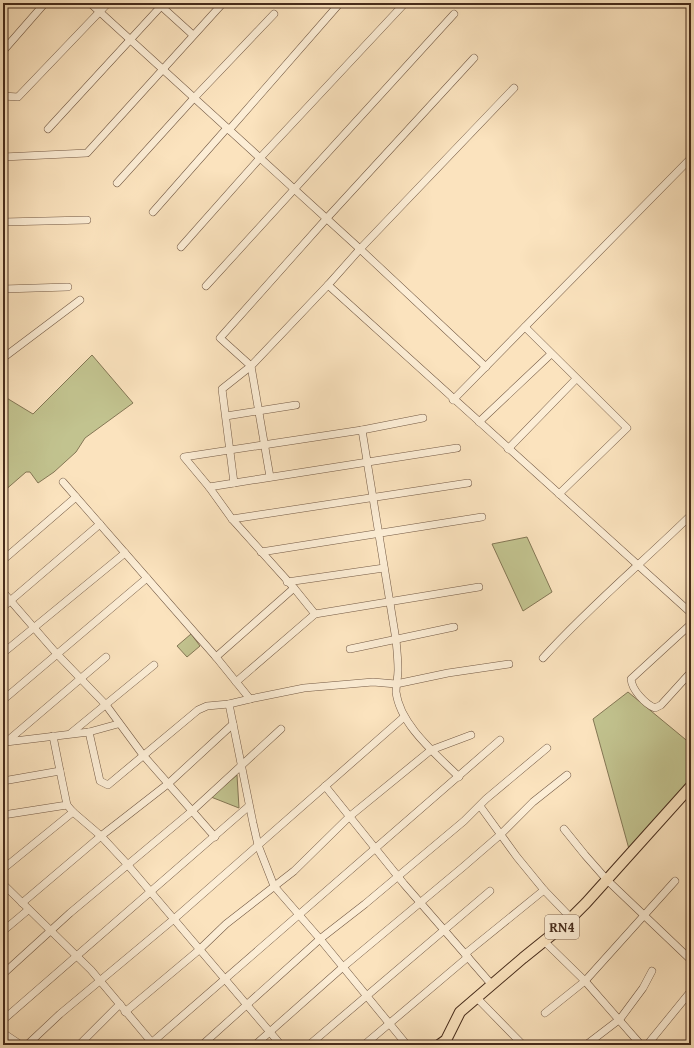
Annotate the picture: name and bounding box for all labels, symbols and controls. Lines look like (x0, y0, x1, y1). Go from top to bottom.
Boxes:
road number: RN4 (545, 915, 579, 939)

